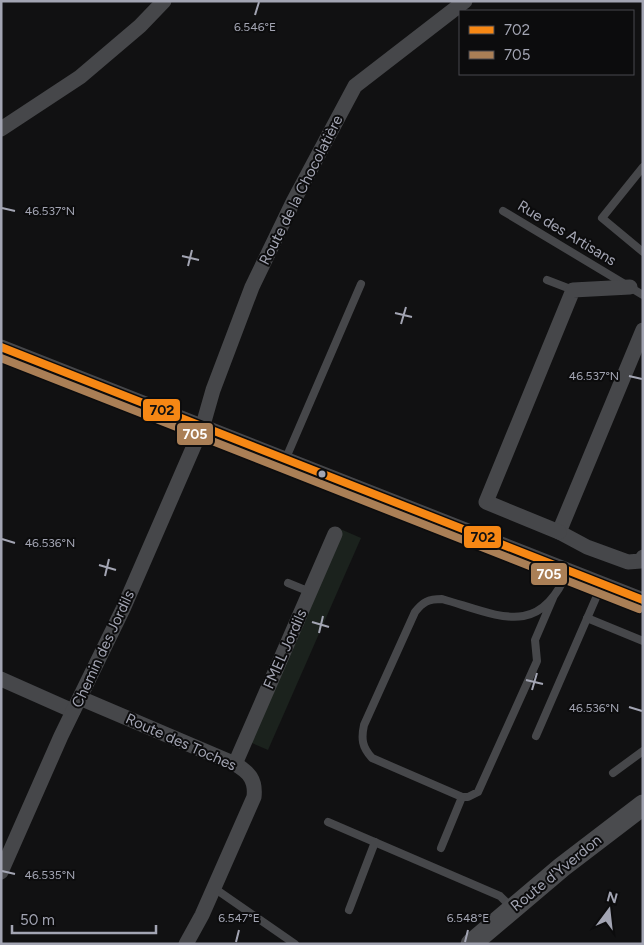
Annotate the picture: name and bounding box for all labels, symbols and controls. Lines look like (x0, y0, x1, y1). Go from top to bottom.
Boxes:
legend (459, 10, 634, 75)
text: 6.546°E (234, 20, 276, 34)
text: 702 (504, 21, 530, 39)
text: 705 (504, 46, 530, 64)
street label: Route de la Chocolatière (255, 112, 347, 268)
street label: Rue des Artisans (514, 197, 620, 269)
text: 46.537°N (25, 204, 75, 218)
text: 46.537°N (569, 369, 619, 383)
line badge: 702 (142, 398, 181, 422)
text: 702 (150, 402, 174, 419)
line badge: 705 (176, 422, 214, 446)
text: 705 (183, 426, 208, 443)
unlabelled marker (317, 469, 327, 479)
line badge: 702 (463, 525, 502, 549)
text: 702 (471, 529, 495, 546)
text: 46.536°N (25, 536, 75, 550)
line badge: 705 (530, 562, 568, 586)
text: 705 (537, 566, 562, 583)
street label: Chemin des Jordils (68, 587, 138, 711)
street label: FMEL Jordils (259, 606, 311, 692)
text: 46.536°N (569, 701, 619, 715)
street label: Route des Toches (123, 709, 239, 775)
street label: Route d'Yverdon (507, 831, 605, 915)
text: 46.535°N (25, 868, 75, 882)
north arrow (584, 885, 634, 935)
text: N (605, 888, 620, 908)
scale bar (12, 902, 156, 934)
text: 50 m (20, 911, 55, 929)
text: 6.547°E (218, 911, 260, 925)
text: 6.548°E (447, 911, 489, 925)

